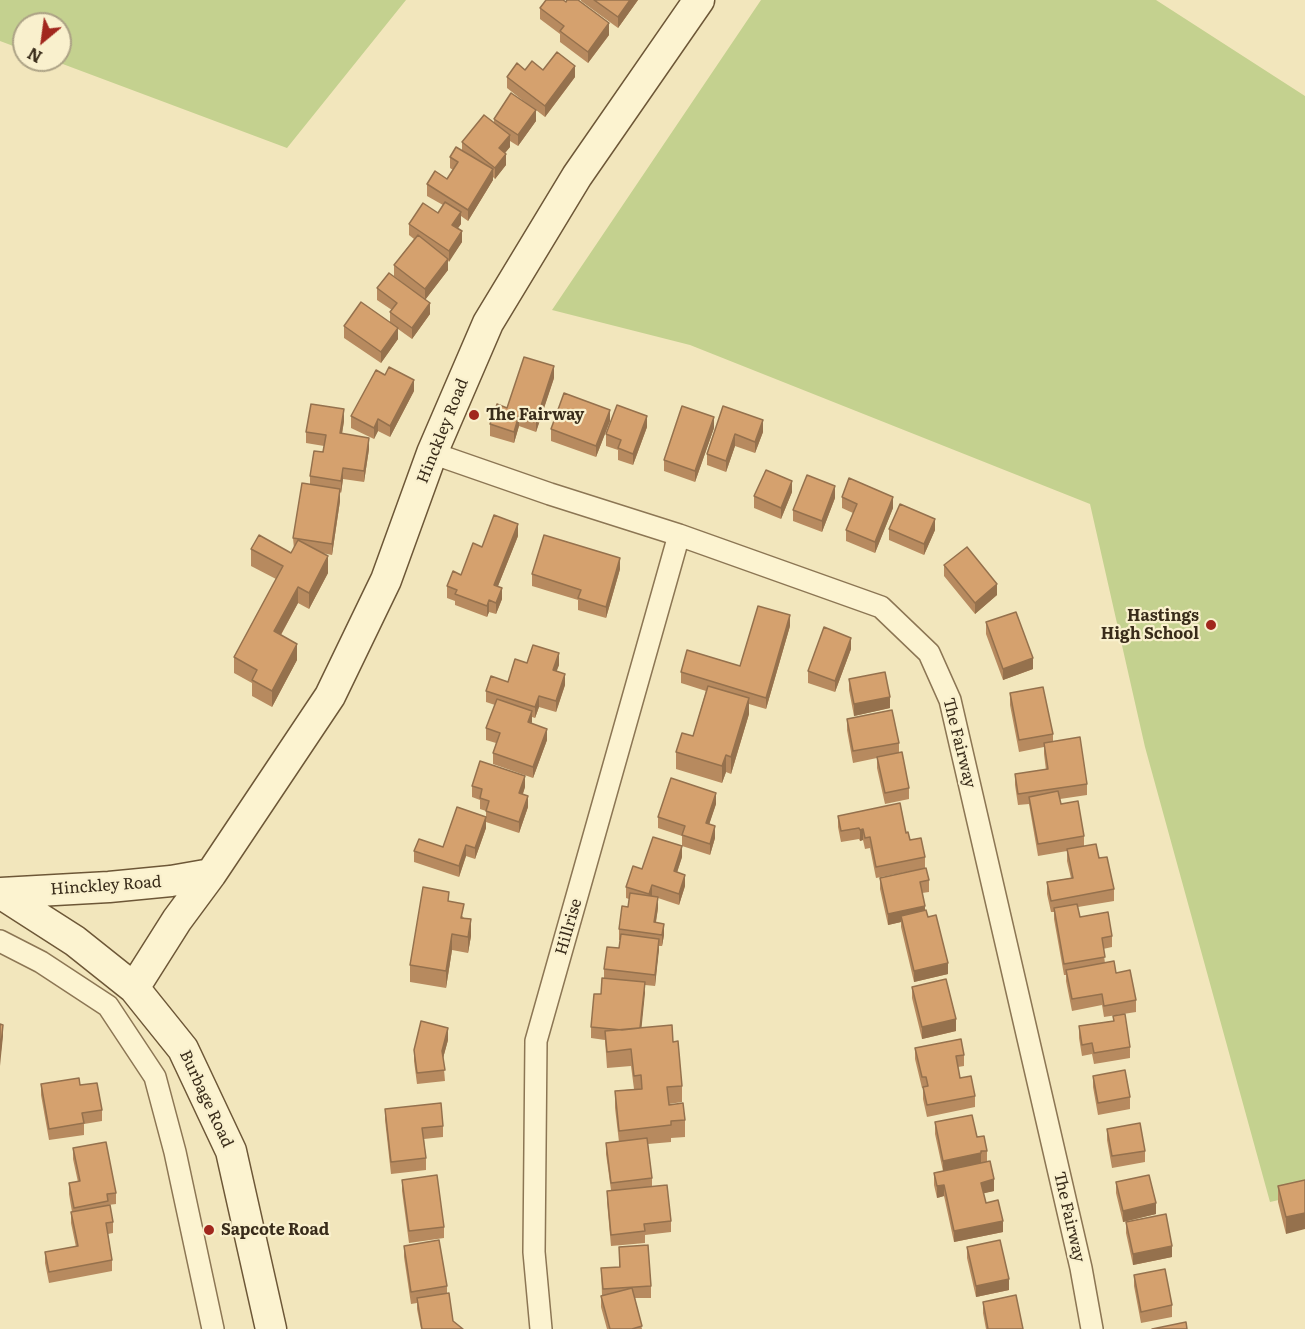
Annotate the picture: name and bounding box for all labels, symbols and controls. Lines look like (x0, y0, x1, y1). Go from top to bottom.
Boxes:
north arrow (12, 12, 72, 72)
text: N (23, 42, 46, 70)
street label: Hinckley Road (413, 376, 473, 486)
place label: The Fairway (486, 405, 584, 425)
marker: The Fairway (467, 408, 481, 422)
place label: Hastings High School (1101, 606, 1199, 644)
marker: Hastings High School (1204, 618, 1218, 632)
street label: The Fairway (939, 696, 979, 790)
street label: Hinckley Road (50, 873, 162, 899)
street label: Hillrise (552, 897, 586, 957)
street label: Burbage Road (175, 1047, 237, 1151)
street label: The Fairway (1049, 1170, 1089, 1264)
place label: Sapcote Road (221, 1220, 329, 1240)
marker: Sapcote Road (202, 1223, 216, 1237)

